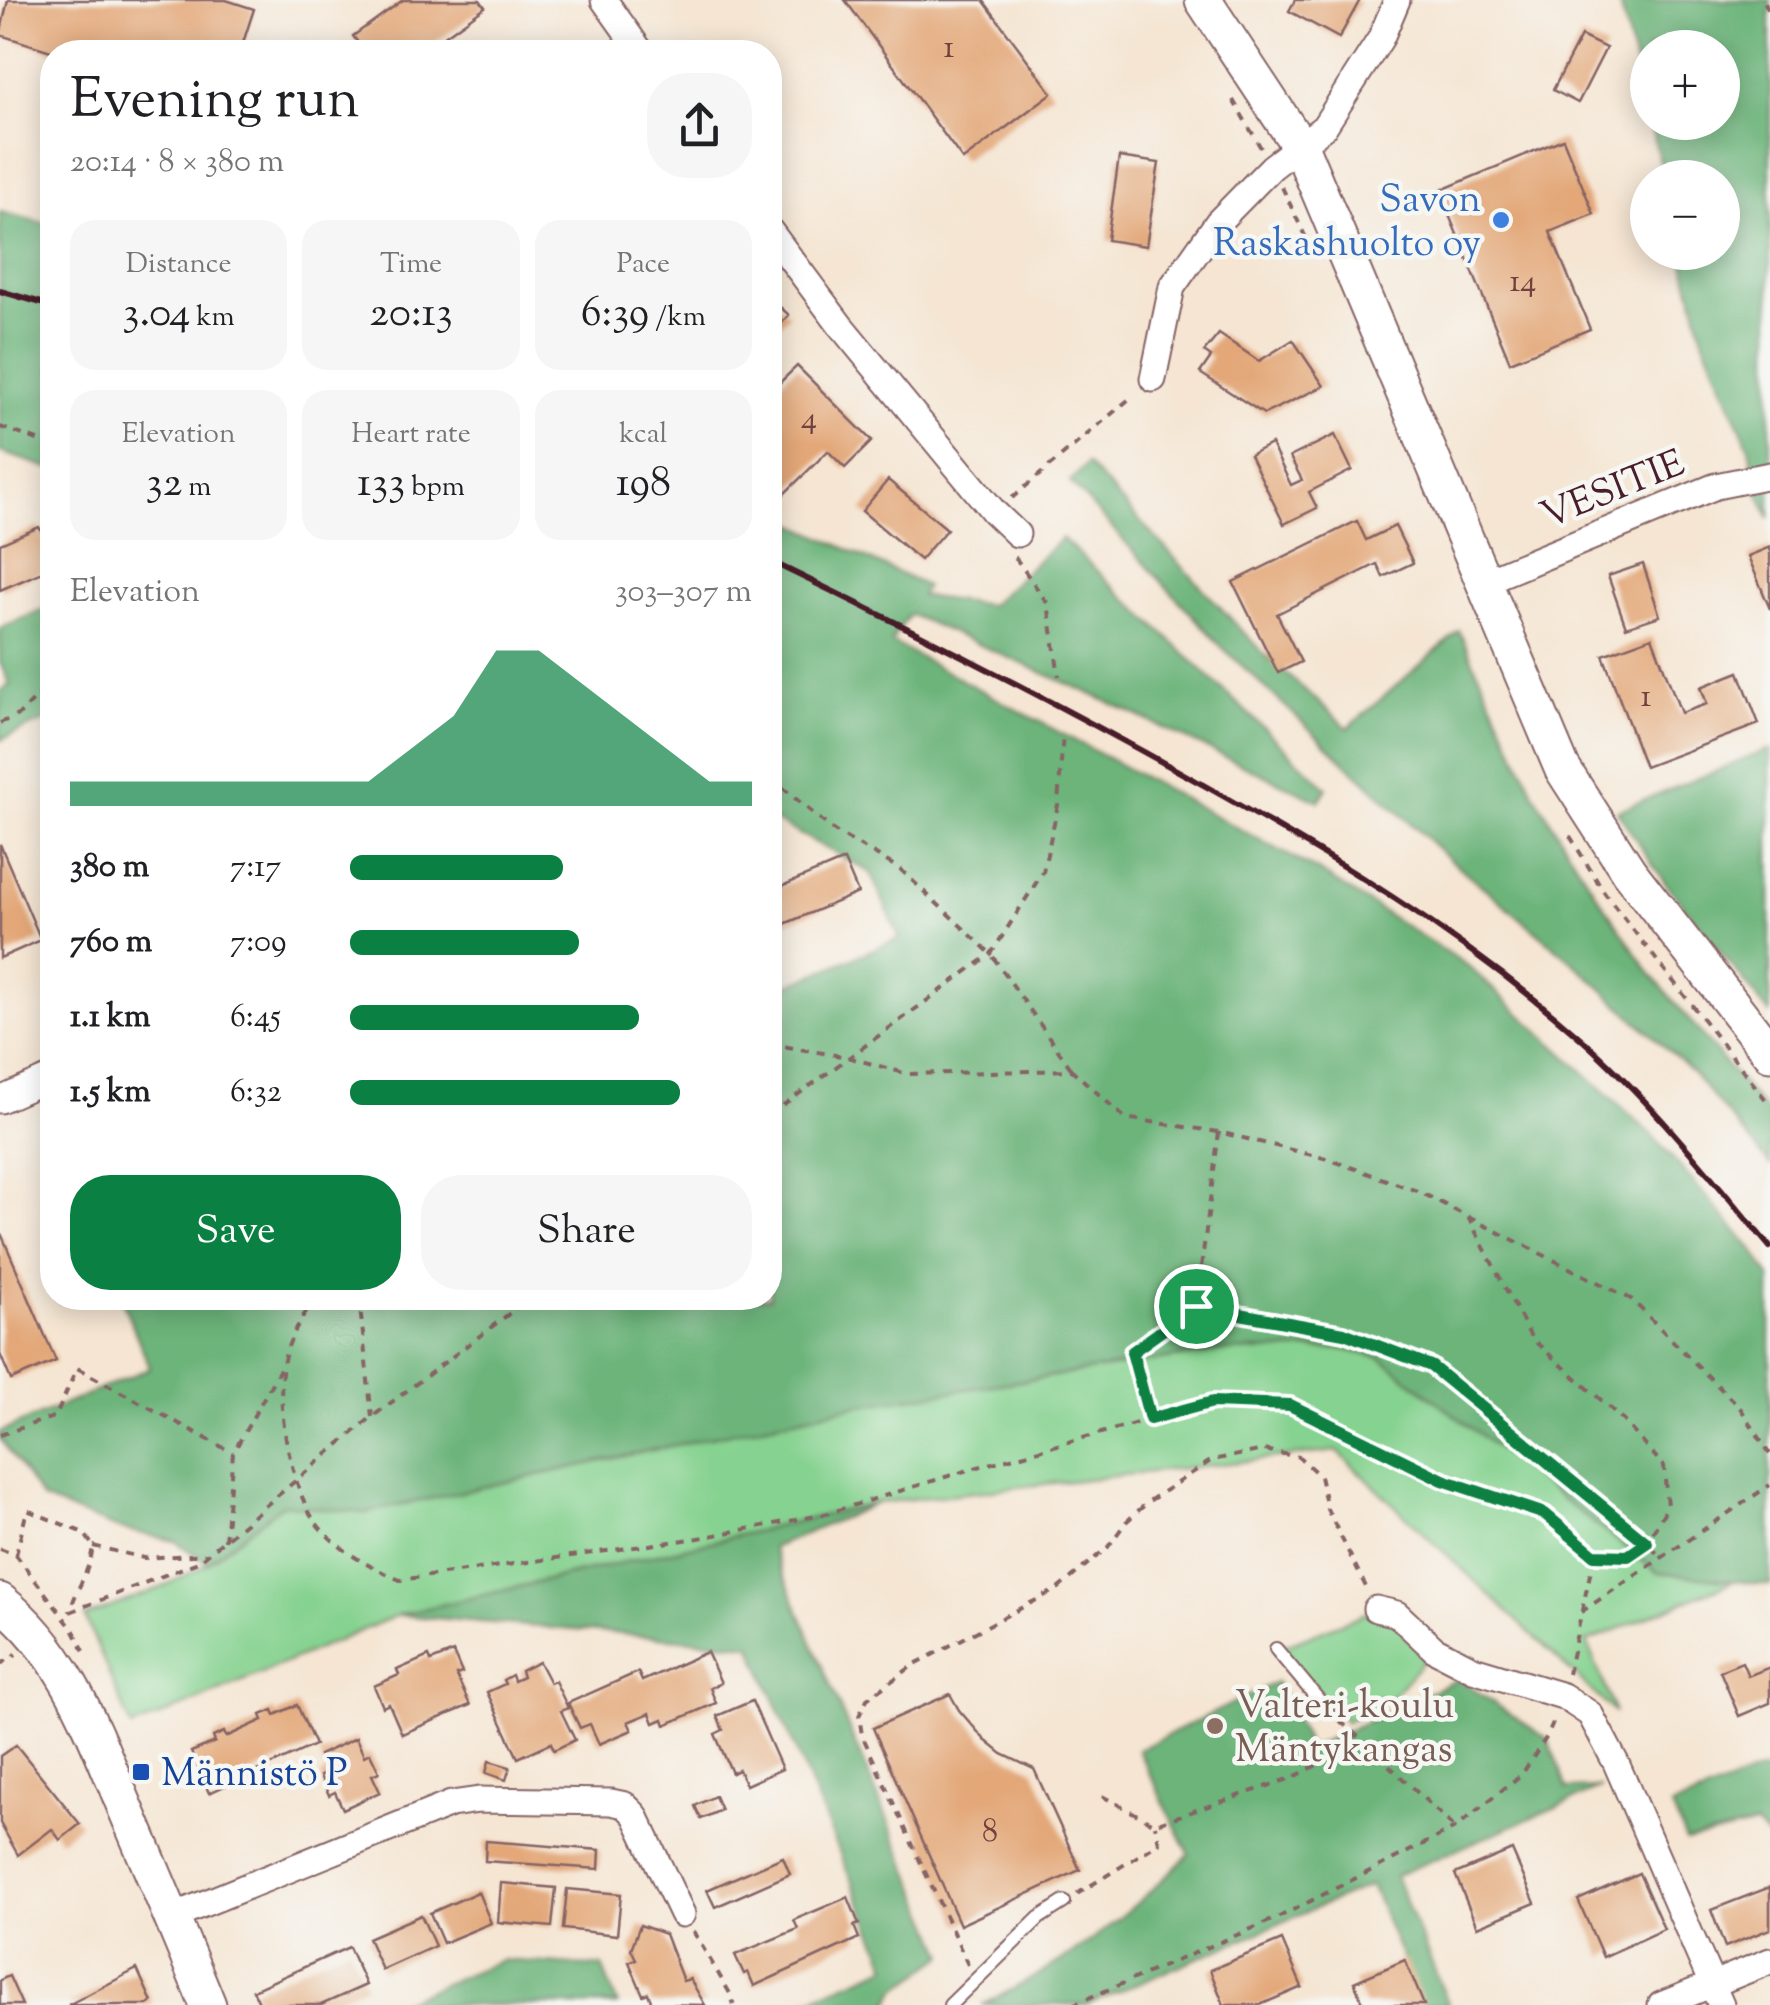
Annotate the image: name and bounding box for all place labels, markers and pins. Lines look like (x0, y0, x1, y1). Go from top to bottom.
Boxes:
place label: Savon Raskashuolto oy (1213, 175, 1481, 273)
marker: Savon Raskashuolto oy (1490, 209, 1512, 231)
pin (1154, 1264, 1239, 1349)
place label: Valteri-koulu Mäntykangas (1235, 1681, 1454, 1779)
marker: Valteri-koulu Mäntykangas (1204, 1715, 1226, 1737)
place label: Männistö P (161, 1749, 347, 1803)
marker: Männistö P (130, 1761, 152, 1783)

